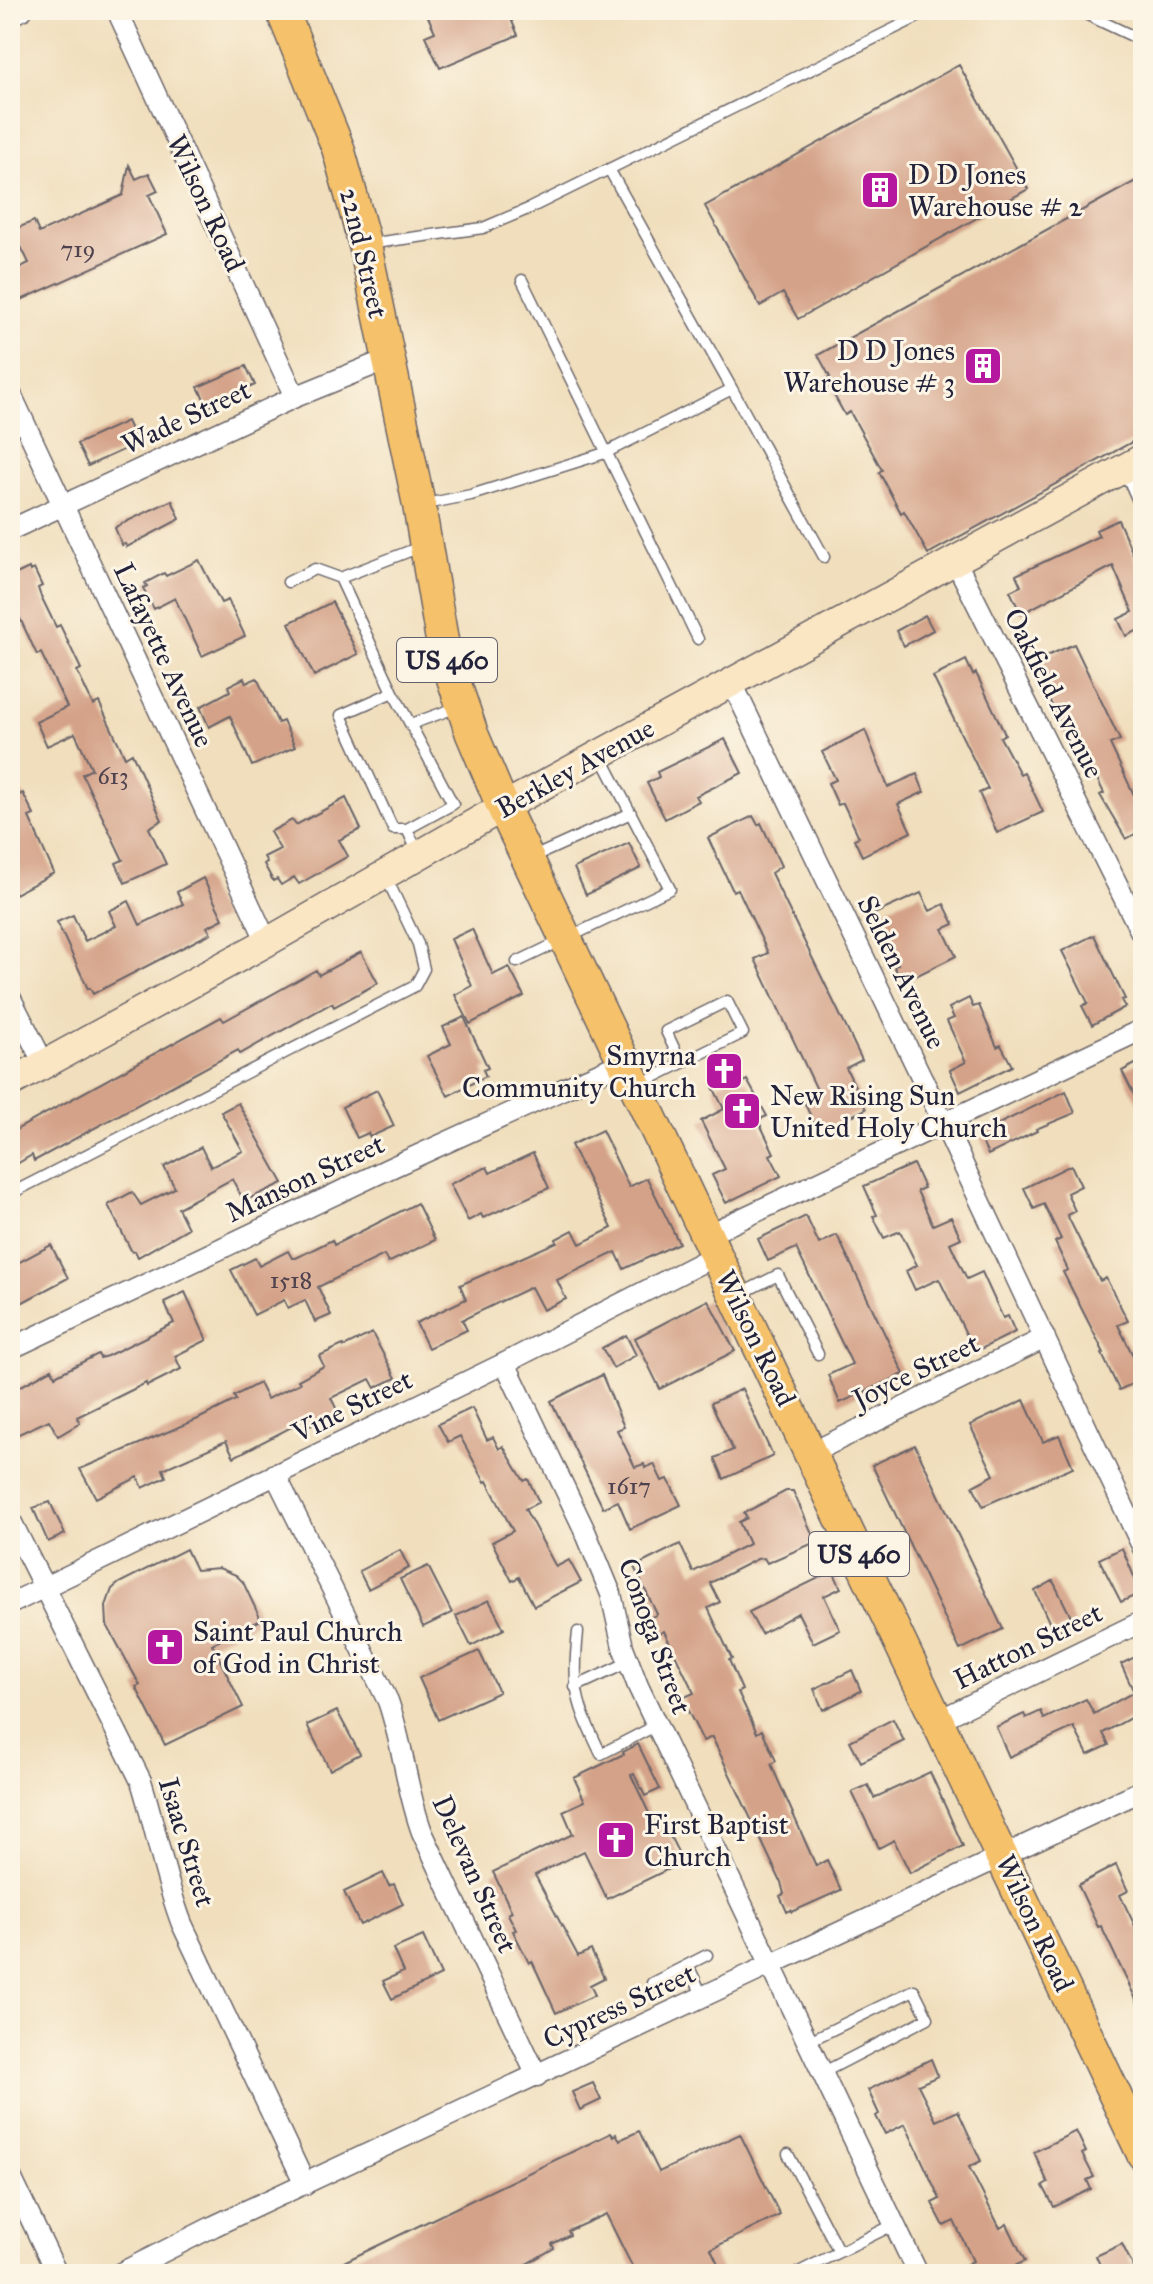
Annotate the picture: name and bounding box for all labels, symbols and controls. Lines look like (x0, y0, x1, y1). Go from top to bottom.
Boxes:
street label: Wilson Road (159, 129, 253, 277)
place label: D D Jones Warehouse # 2 (908, 157, 1082, 224)
building icon: D D Jones Warehouse # 2 (859, 169, 901, 211)
street label: 22nd Street (332, 185, 396, 321)
house number: 719 (60, 234, 96, 264)
place label: D D Jones Warehouse # 3 (783, 333, 955, 400)
building icon: D D Jones Warehouse # 3 (962, 345, 1004, 387)
street label: Wade Street (116, 372, 256, 462)
street label: Lafayette Avenue (106, 557, 222, 753)
street label: Oakfield Avenue (996, 602, 1112, 784)
road number: US 460 (397, 638, 497, 682)
street label: Berkley Avenue (490, 710, 660, 826)
house number: 613 (97, 761, 129, 791)
street label: Selden Avenue (850, 890, 954, 1054)
place label: Smyrna Community Church (462, 1038, 696, 1105)
church icon: Smyrna Community Church (703, 1050, 745, 1092)
place label: New Rising Sun United Holy Church (770, 1078, 1008, 1145)
church icon: New Rising Sun United Holy Church (721, 1090, 763, 1132)
street label: Manson Street (220, 1126, 390, 1230)
street label: Wilson Road (708, 1264, 804, 1412)
house number: 1518 (270, 1265, 312, 1295)
street label: Joyce Street (844, 1325, 985, 1418)
street label: Vine Street (285, 1362, 418, 1451)
house number: 1617 (607, 1471, 651, 1501)
road number: US 460 (809, 1532, 909, 1576)
street label: Conoga Street (611, 1553, 699, 1719)
street label: Hatton Street (948, 1595, 1108, 1697)
place label: Saint Paul Church of God in Christ (193, 1614, 403, 1681)
church icon: Saint Paul Church of God in Christ (144, 1626, 186, 1668)
street label: Isaac Street (151, 1773, 223, 1911)
street label: Delevan Street (425, 1790, 525, 1958)
place label: First Baptist Church (644, 1807, 789, 1874)
church icon: First Baptist Church (595, 1819, 637, 1861)
street label: Wilson Road (988, 1849, 1082, 1997)
street label: Cypress Street (537, 1955, 701, 2057)

